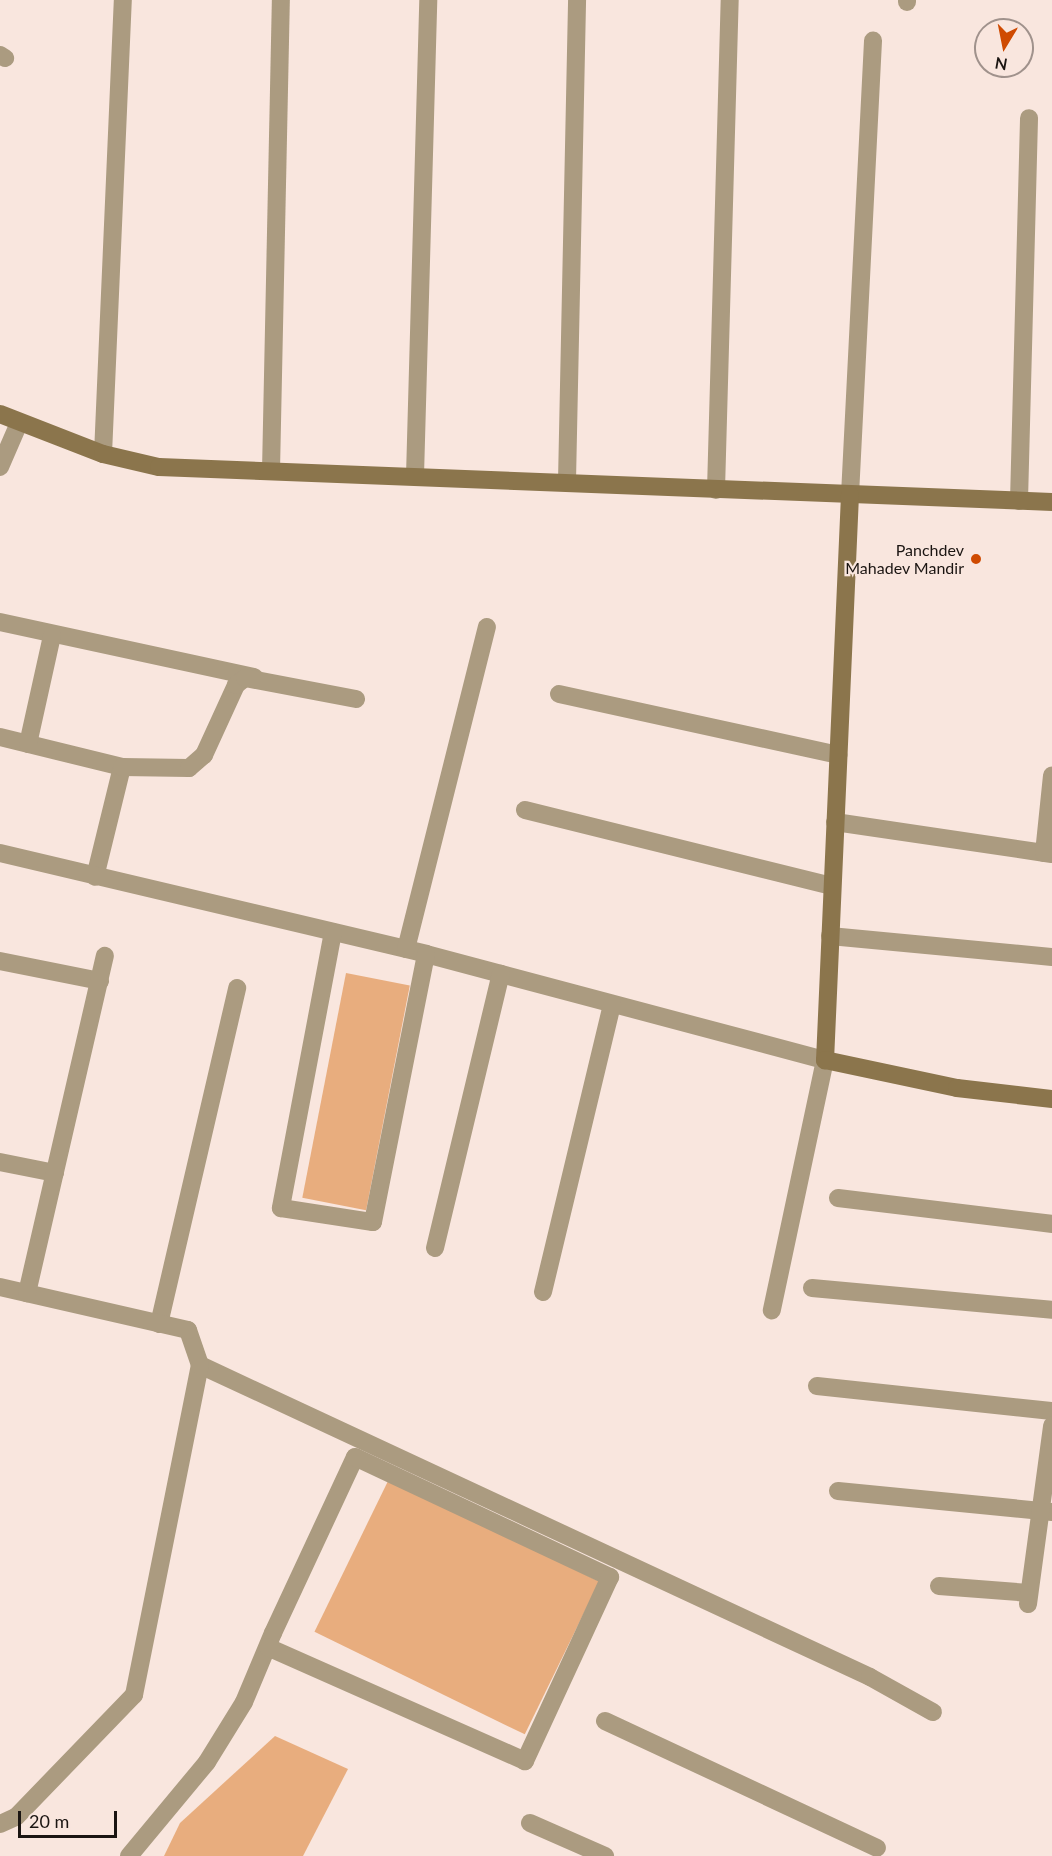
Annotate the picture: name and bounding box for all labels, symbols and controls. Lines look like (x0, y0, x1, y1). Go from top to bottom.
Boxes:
north arrow (974, 18, 1034, 78)
text: N (993, 54, 1009, 75)
place label: Panchdev Mahadev Mandir (845, 540, 964, 578)
marker: Panchdev Mahadev Mandir (969, 552, 983, 566)
scale bar (21, 1799, 120, 1837)
text: 20 m (29, 1810, 69, 1832)

